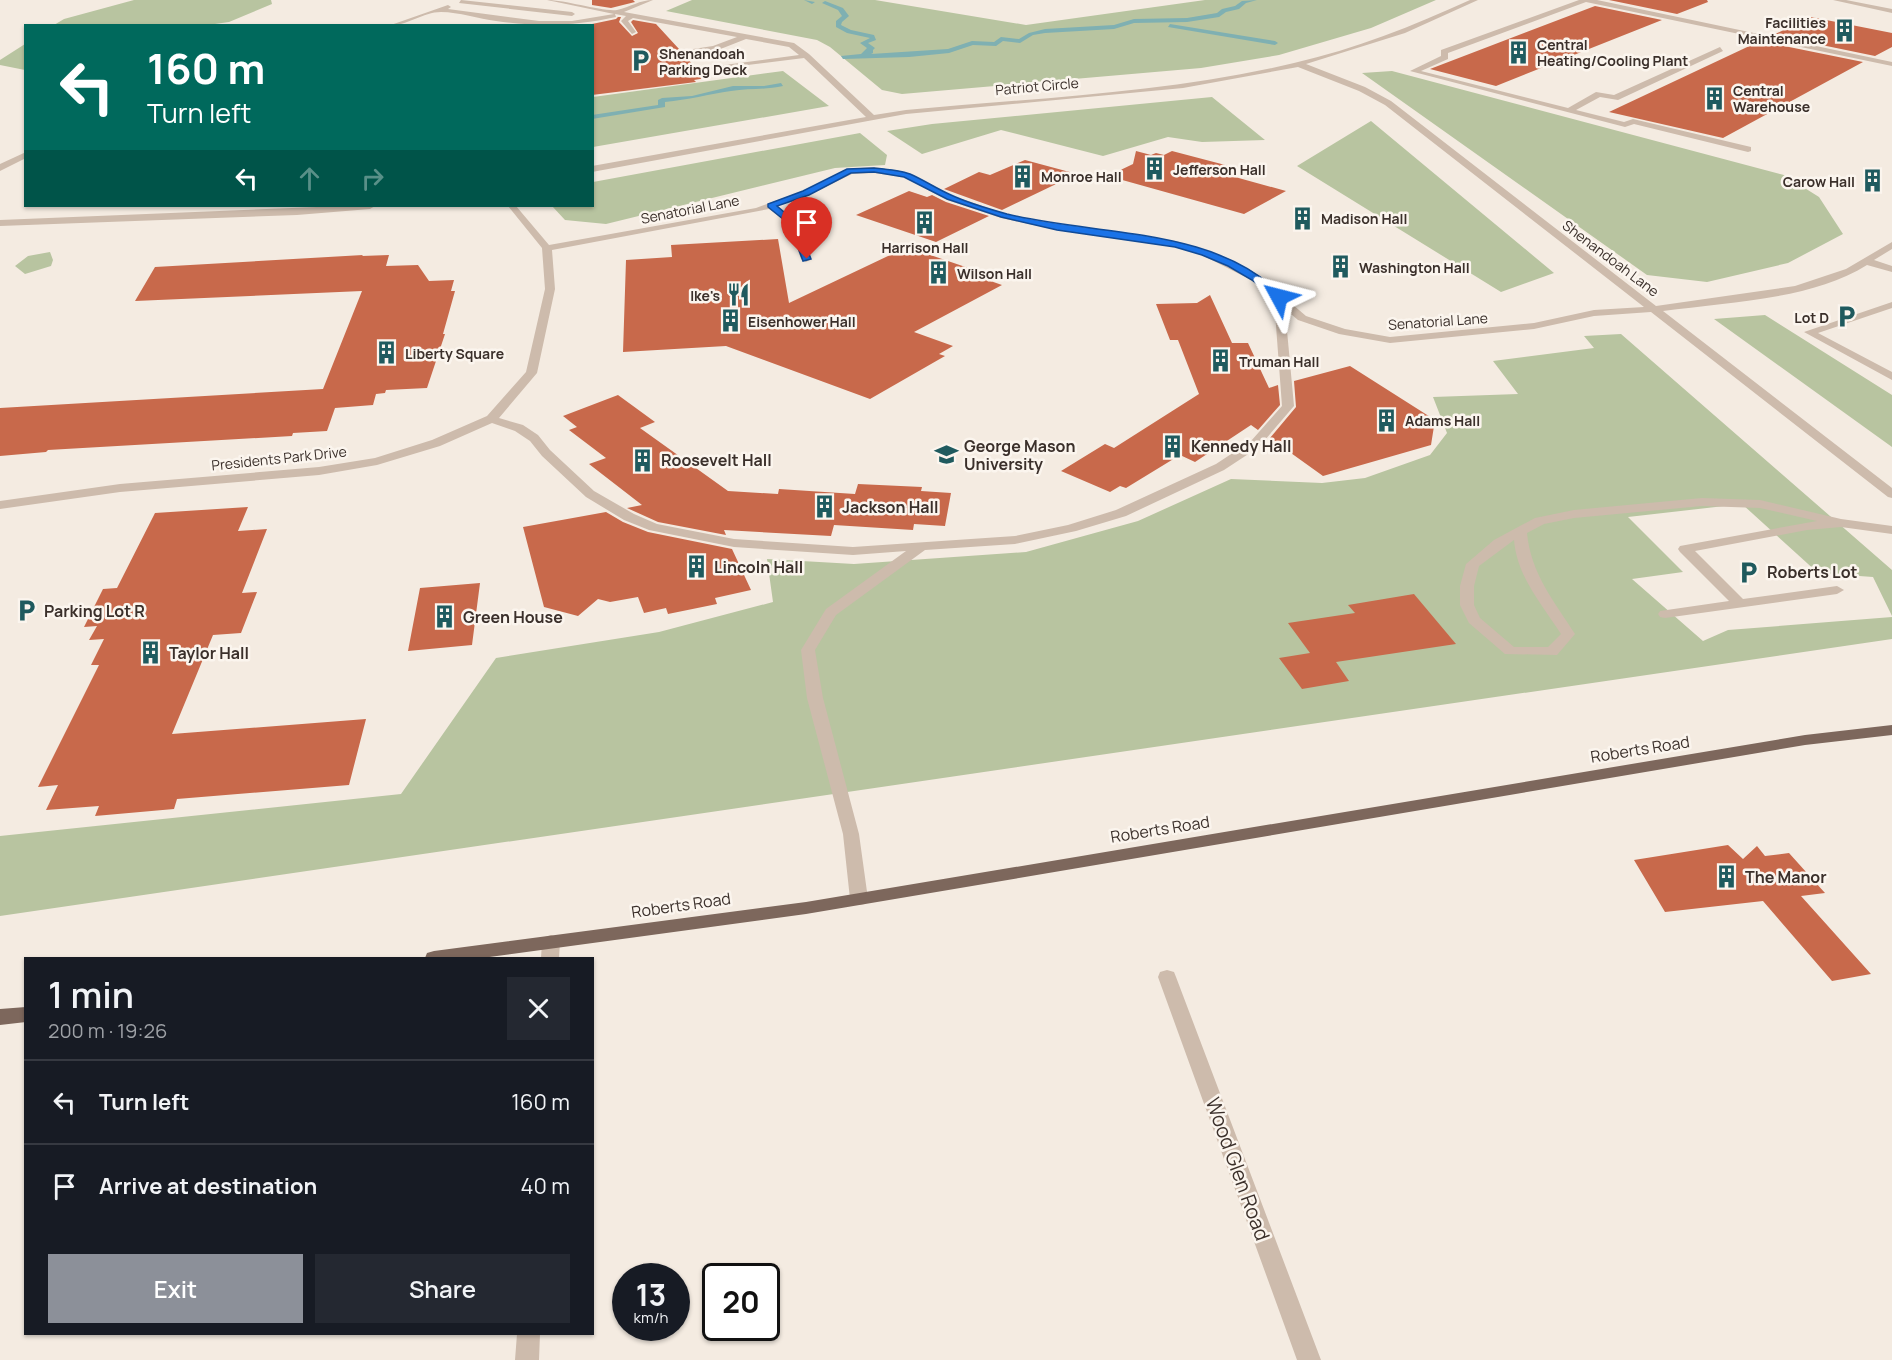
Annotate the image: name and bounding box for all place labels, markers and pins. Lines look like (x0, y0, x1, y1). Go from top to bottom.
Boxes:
place label: Facilities Maintenance (1738, 13, 1826, 48)
building icon: Facilities Maintenance (1831, 17, 1857, 43)
place label: Central Heating/Cooling Plant (1537, 35, 1688, 70)
building icon: Central Heating/Cooling Plant (1506, 39, 1532, 65)
place label: Shenandoah Parking Deck (659, 44, 747, 79)
parking icon: Shenandoah Parking Deck (628, 48, 654, 74)
place label: Central Warehouse (1733, 81, 1810, 116)
building icon: Central Warehouse (1702, 85, 1728, 111)
building icon: Jefferson Hall (1142, 156, 1168, 182)
place label: Jefferson Hall (1173, 160, 1266, 179)
building icon: Monroe Hall (1010, 163, 1036, 189)
place label: Monroe Hall (1041, 167, 1122, 186)
building icon: Carow Hall (1860, 168, 1886, 194)
place label: Carow Hall (1783, 172, 1855, 191)
pin (781, 197, 832, 259)
building icon: Madison Hall (1290, 205, 1316, 231)
place label: Madison Hall (1321, 209, 1407, 228)
building icon: Harrison Hall (912, 210, 938, 236)
place label: Harrison Hall (881, 238, 969, 257)
building icon: Washington Hall (1328, 254, 1354, 280)
place label: Washington Hall (1359, 258, 1470, 277)
building icon: Wilson Hall (926, 260, 952, 286)
place label: Wilson Hall (957, 264, 1032, 283)
restaurant icon: Ike's (725, 282, 751, 308)
place label: Ike's (690, 286, 720, 305)
parking icon: Lot D (1834, 304, 1860, 330)
building icon: Eisenhower Hall (717, 308, 743, 334)
place label: Lot D (1794, 308, 1829, 327)
place label: Eisenhower Hall (748, 312, 856, 331)
building icon: Liberty Square (374, 340, 400, 366)
place label: Liberty Square (405, 344, 504, 363)
building icon: Truman Hall (1208, 348, 1234, 374)
place label: Truman Hall (1239, 352, 1319, 371)
building icon: Adams Hall (1374, 407, 1400, 433)
place label: Adams Hall (1405, 411, 1480, 430)
building icon: Kennedy Hall (1160, 433, 1186, 459)
place label: George Mason University (964, 435, 1075, 475)
place label: Kennedy Hall (1191, 435, 1291, 457)
school or university icon: George Mason University (933, 442, 959, 468)
building icon: Roosevelt Hall (630, 447, 656, 473)
place label: Roosevelt Hall (661, 449, 772, 471)
building icon: Jackson Hall (811, 494, 837, 520)
place label: Jackson Hall (842, 496, 938, 518)
building icon: Lincoln Hall (683, 554, 709, 580)
place label: Lincoln Hall (714, 556, 803, 578)
parking icon: Roberts Lot (1736, 559, 1762, 585)
place label: Roberts Lot (1767, 561, 1858, 583)
parking icon: Parking Lot R (13, 598, 39, 624)
place label: Parking Lot R (44, 600, 145, 622)
building icon: Green House (432, 604, 458, 630)
place label: Green House (463, 606, 563, 628)
building icon: Taylor Hall (138, 640, 164, 666)
place label: Taylor Hall (169, 642, 249, 664)
building icon: The Manor (1714, 864, 1740, 890)
place label: The Manor (1745, 866, 1827, 888)

